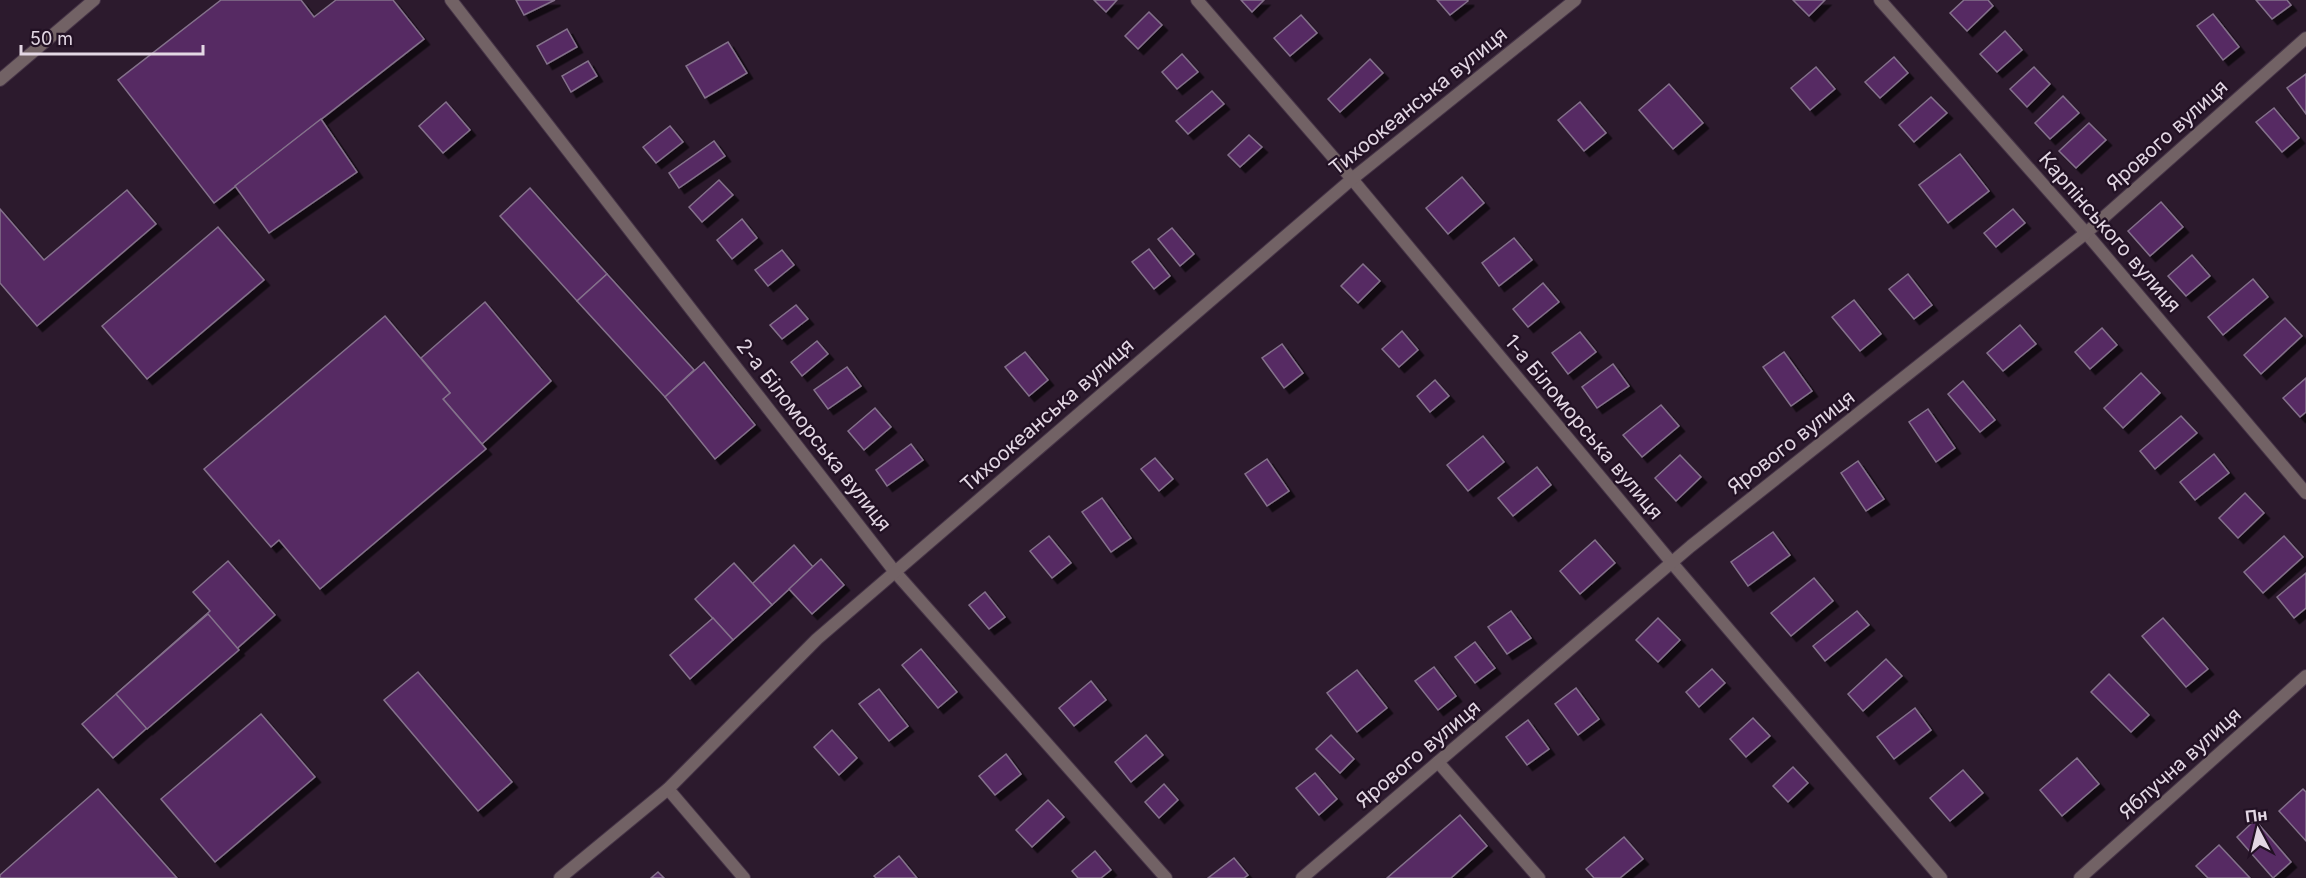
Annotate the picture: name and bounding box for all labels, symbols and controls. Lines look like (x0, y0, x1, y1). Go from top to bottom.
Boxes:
scale bar (21, 18, 202, 56)
street label: Тихоокеанська вулиця (1324, 22, 1512, 180)
text: 50 m (30, 28, 73, 49)
street label: Ярового вулиця (2102, 74, 2232, 196)
street label: Карпінського вулиця (2034, 147, 2186, 317)
street label: 1-а Біломорська вулиця (1500, 330, 1668, 524)
street label: Тихоокеанська вулиця (955, 333, 1139, 497)
street label: 2-а Біломорська вулиця (731, 334, 897, 536)
street label: Ярового вулиця (1723, 385, 1859, 499)
street label: Ярового вулиця (1351, 695, 1485, 813)
street label: Яблучна вулиця (2114, 702, 2246, 824)
north arrow (2228, 800, 2288, 860)
text: Пн (2244, 804, 2268, 826)

